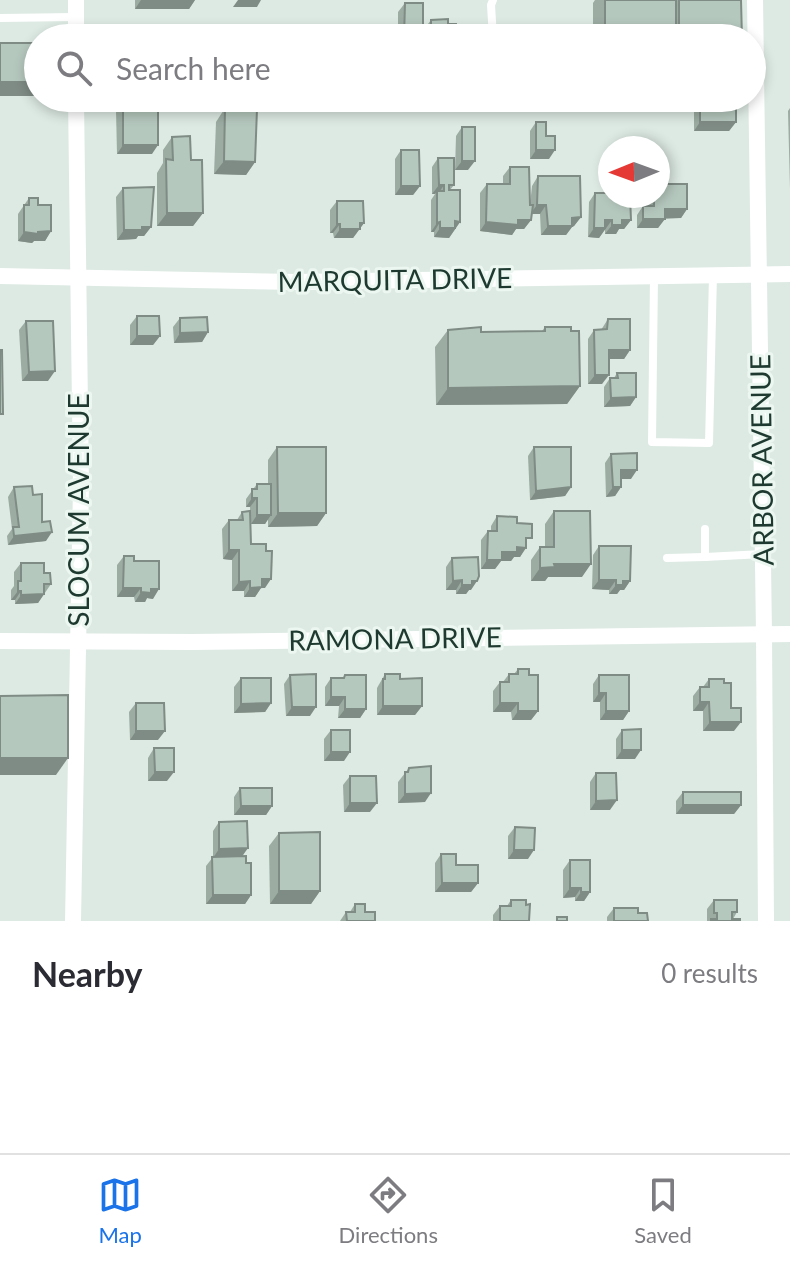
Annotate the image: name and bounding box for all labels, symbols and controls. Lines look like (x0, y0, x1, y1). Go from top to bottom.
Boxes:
search box (24, 24, 766, 112)
icon: search (52, 46, 96, 90)
text: Search here (116, 50, 271, 86)
north arrow (598, 136, 670, 208)
street label: MARQUITA DRIVE (277, 260, 513, 298)
street label: ARBOR AVENUE (742, 354, 780, 566)
street label: SLOCUM AVENUE (61, 393, 95, 627)
street label: RAMONA DRIVE (288, 619, 502, 657)
text: Nearby (32, 953, 143, 994)
text: 0 results (661, 957, 758, 989)
tab: Map (98, 1173, 142, 1248)
tab: Directions (339, 1173, 438, 1248)
tab: Saved (634, 1173, 692, 1248)

